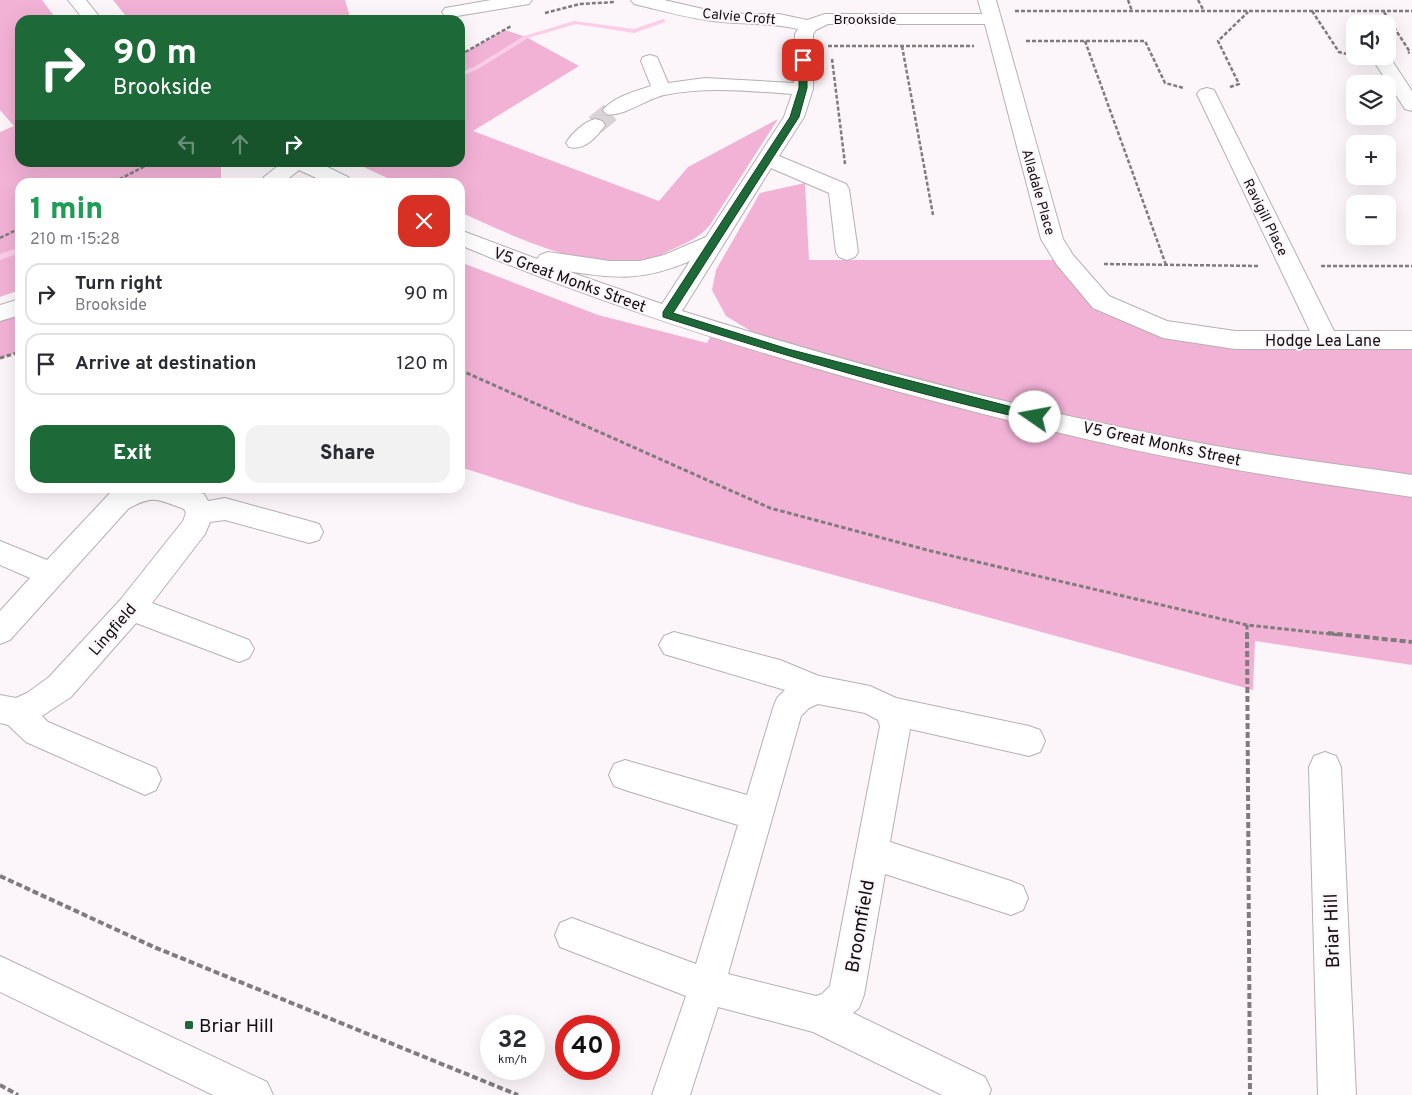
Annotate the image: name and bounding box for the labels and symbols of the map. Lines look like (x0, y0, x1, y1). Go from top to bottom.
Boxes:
street label: Calvie Croft (701, 6, 776, 29)
street label: Brookside (834, 12, 896, 29)
pin (782, 39, 824, 81)
street label: Alladale Place (1017, 147, 1058, 237)
street label: Ravigill Place (1239, 176, 1291, 259)
street label: V5 Great Monks Street (490, 244, 649, 318)
street label: Hodge Lea Lane (1265, 332, 1381, 352)
position arrow (1008, 390, 1060, 442)
street label: V5 Great Monks Street (1081, 418, 1243, 472)
street label: Lingfield (85, 600, 142, 660)
street label: Broomfield (841, 878, 881, 975)
street label: Briar Hill (1320, 893, 1346, 969)
place label: Briar Hill (199, 1015, 274, 1039)
speed limit sign: 40 (555, 1015, 620, 1080)
marker: Briar Hill (183, 1019, 195, 1031)

